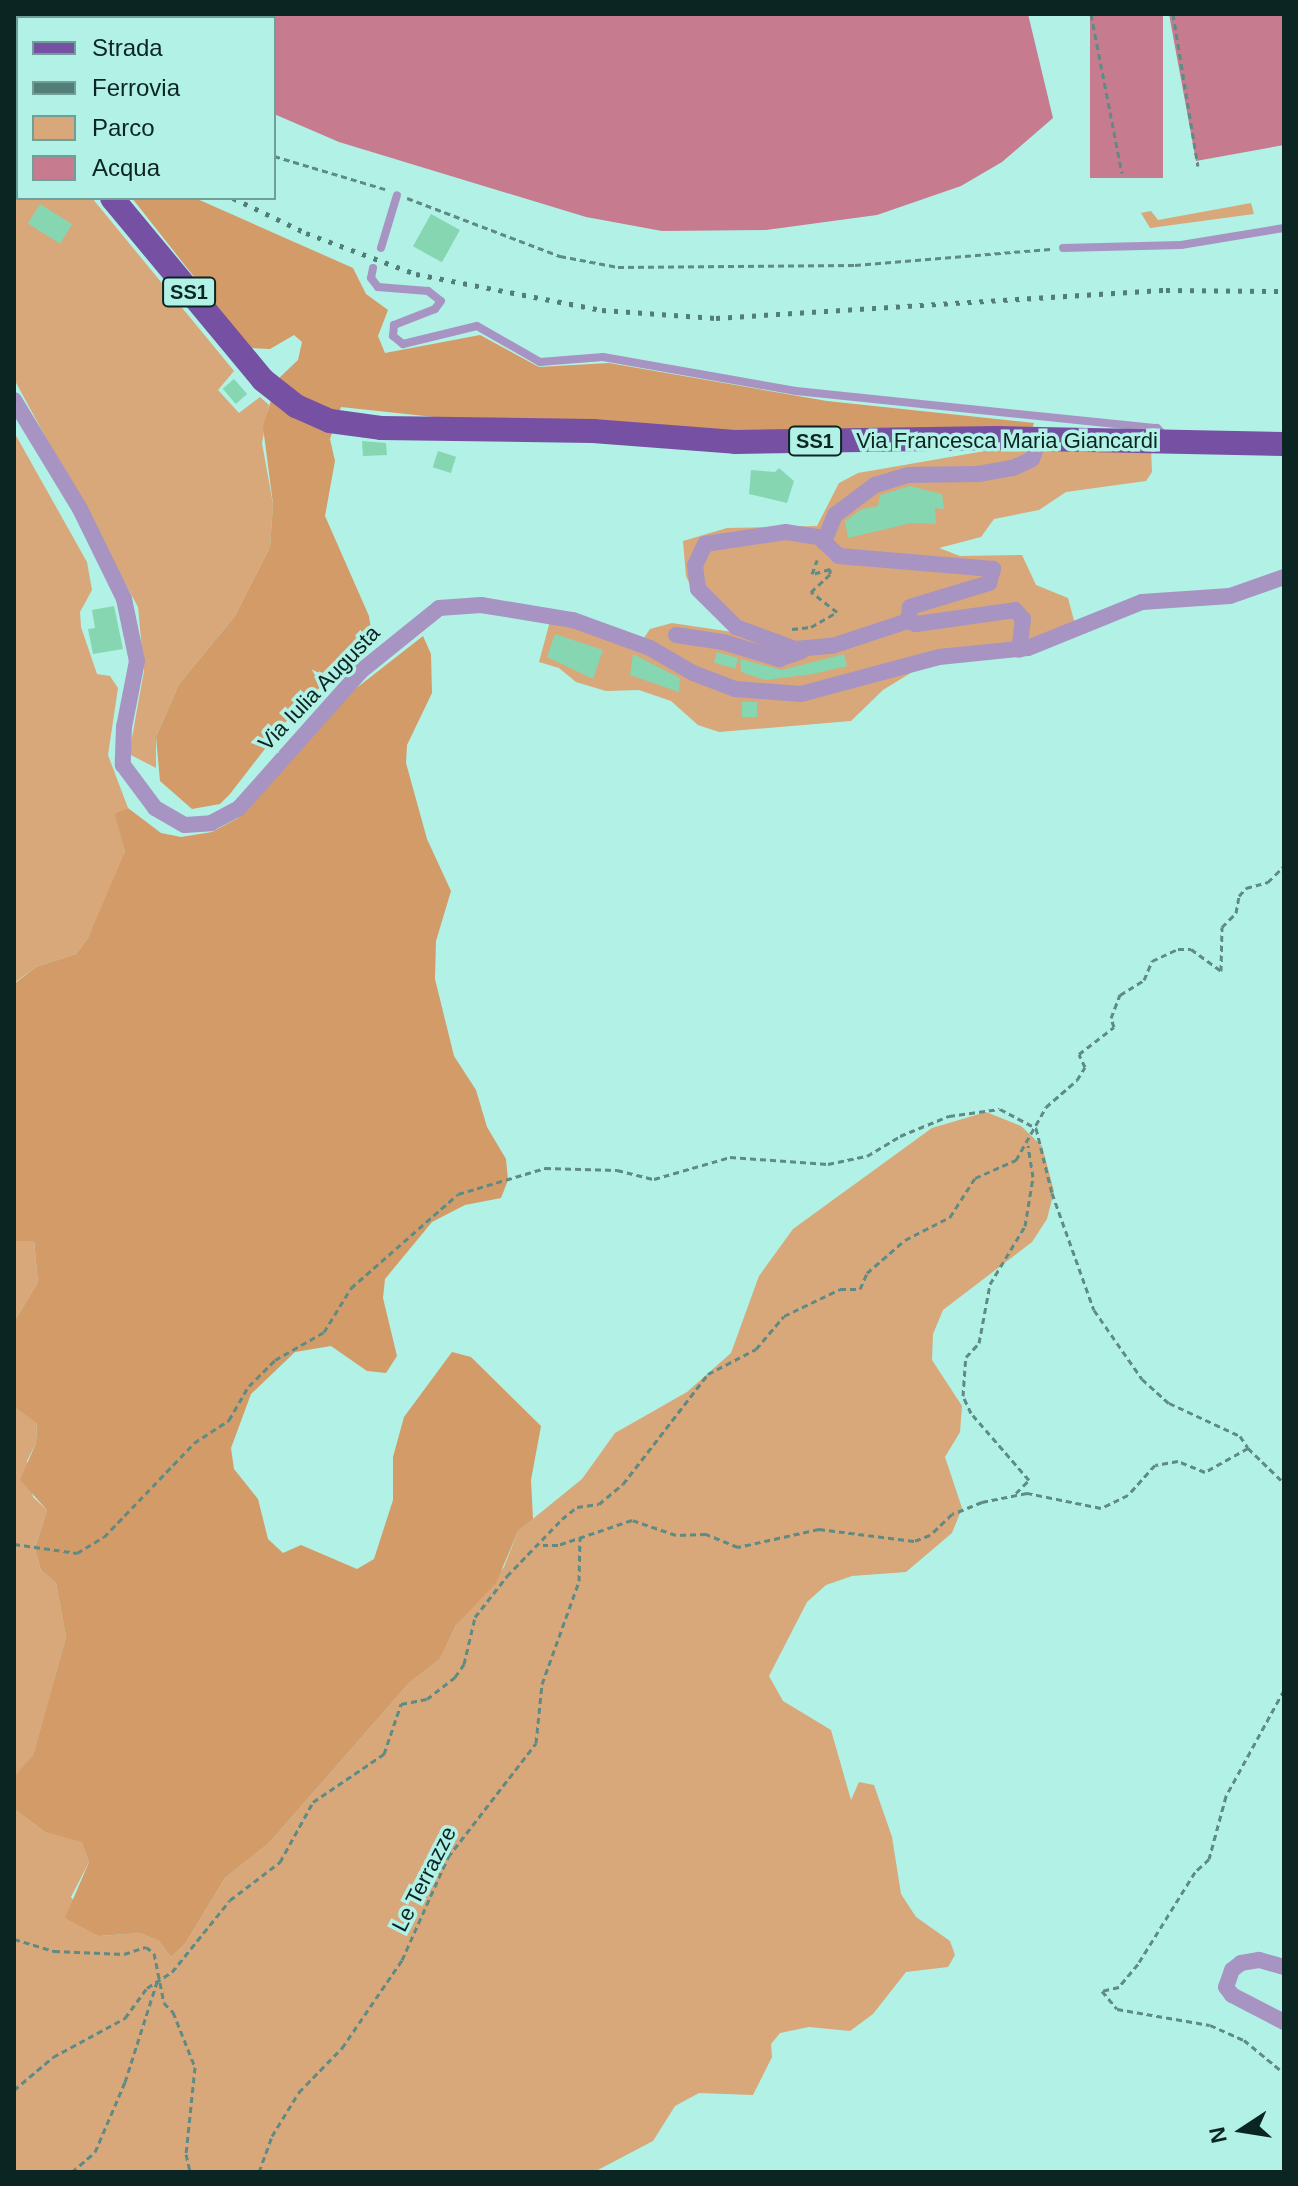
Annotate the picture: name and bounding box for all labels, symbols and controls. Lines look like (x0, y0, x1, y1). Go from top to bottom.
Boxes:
legend (16, 16, 276, 200)
text: Strada (92, 34, 163, 61)
text: Ferrovia (92, 74, 180, 101)
text: Parco (92, 114, 155, 141)
text: Acqua (92, 154, 160, 181)
road number: SS1 (161, 276, 217, 308)
road number: SS1 (787, 425, 843, 457)
street label: Via Francesca Maria Giancardi (856, 428, 1158, 454)
street label: Via Iulia Augusta (252, 620, 386, 756)
street label: Le Terrazze (386, 1822, 462, 1936)
north arrow (1202, 2090, 1282, 2170)
text: N (1204, 2125, 1232, 2145)

